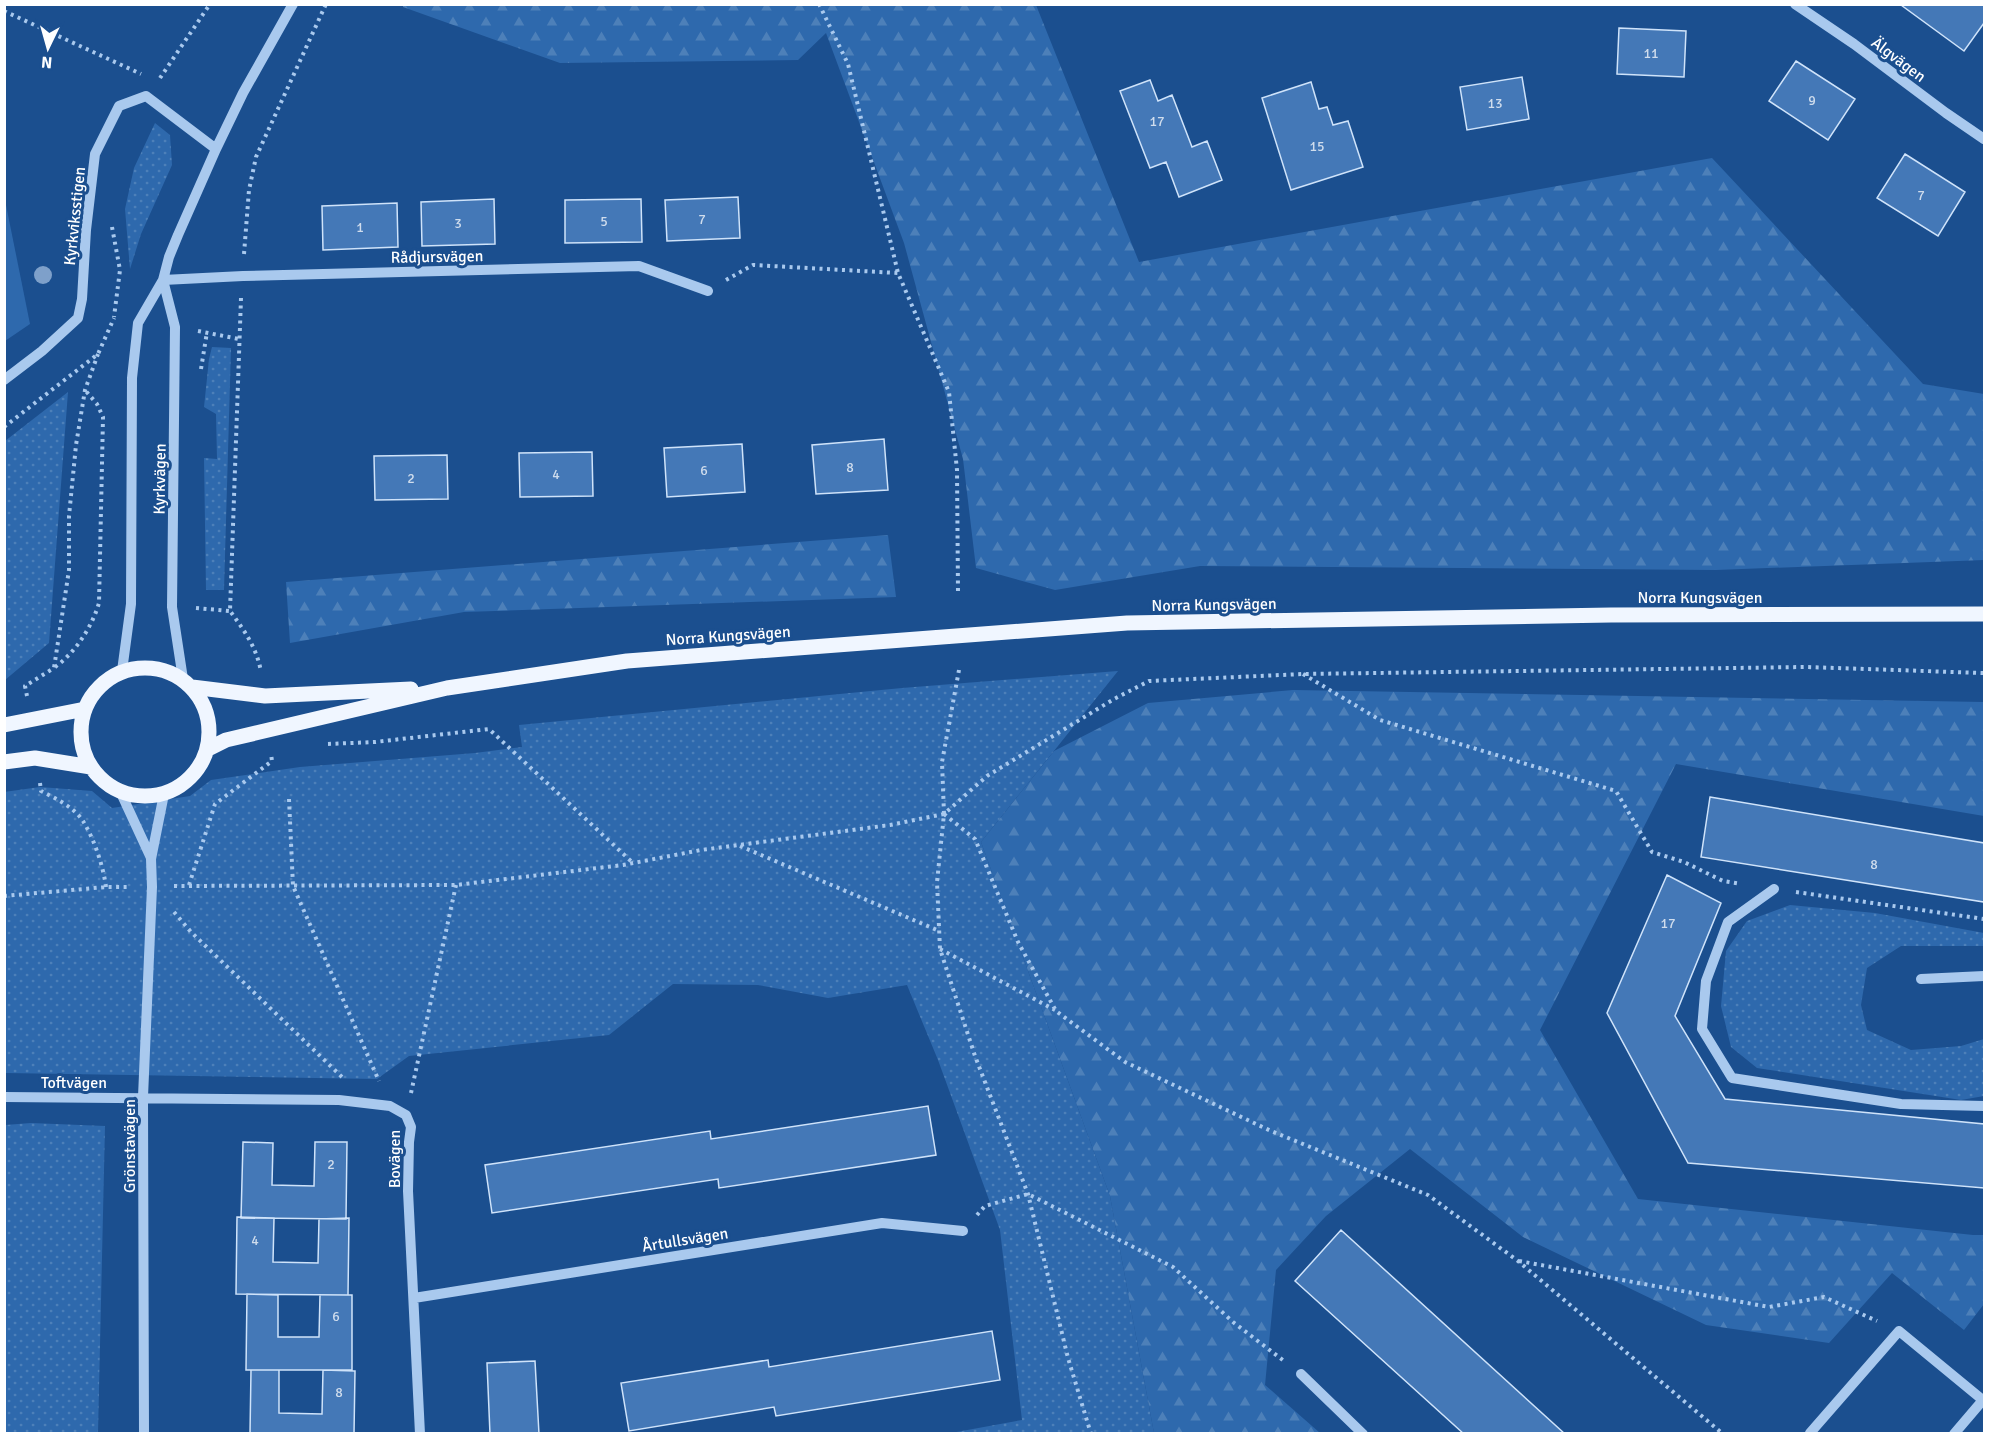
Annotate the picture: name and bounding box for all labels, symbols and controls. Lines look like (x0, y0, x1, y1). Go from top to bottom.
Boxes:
north arrow (18, 18, 78, 78)
street label: Älgvägen (1867, 33, 1930, 87)
house number: 11 (1643, 45, 1659, 62)
text: N (40, 51, 53, 72)
house number: 9 (1808, 92, 1816, 109)
house number: 13 (1487, 95, 1503, 112)
house number: 17 (1149, 113, 1165, 130)
house number: 15 (1309, 138, 1325, 155)
street label: Kyrkviksstigen (60, 166, 90, 267)
house number: 7 (1917, 187, 1925, 204)
house number: 7 (698, 211, 706, 228)
house number: 5 (600, 213, 608, 230)
house number: 3 (454, 215, 462, 232)
house number: 1 (356, 219, 364, 236)
street label: Rådjursvägen (391, 246, 483, 268)
street label: Kyrkvägen (149, 443, 171, 515)
house number: 8 (846, 459, 854, 476)
house number: 6 (700, 462, 708, 479)
house number: 4 (552, 466, 560, 483)
house number: 2 (407, 470, 415, 487)
street label: Norra Kungsvägen (1637, 588, 1763, 608)
street label: Norra Kungsvägen (1151, 594, 1277, 616)
street label: Norra Kungsvägen (665, 622, 791, 650)
house number: 8 (1870, 856, 1878, 873)
house number: 17 (1660, 915, 1676, 932)
street label: Toftvägen (41, 1073, 107, 1093)
street label: Grönstavägen (120, 1099, 140, 1193)
street label: Bovägen (385, 1130, 405, 1188)
house number: 2 (327, 1156, 335, 1173)
street label: Årtullsvägen (641, 1223, 730, 1257)
house number: 4 (251, 1232, 259, 1249)
house number: 6 (332, 1308, 340, 1325)
house number: 8 (335, 1384, 343, 1401)

